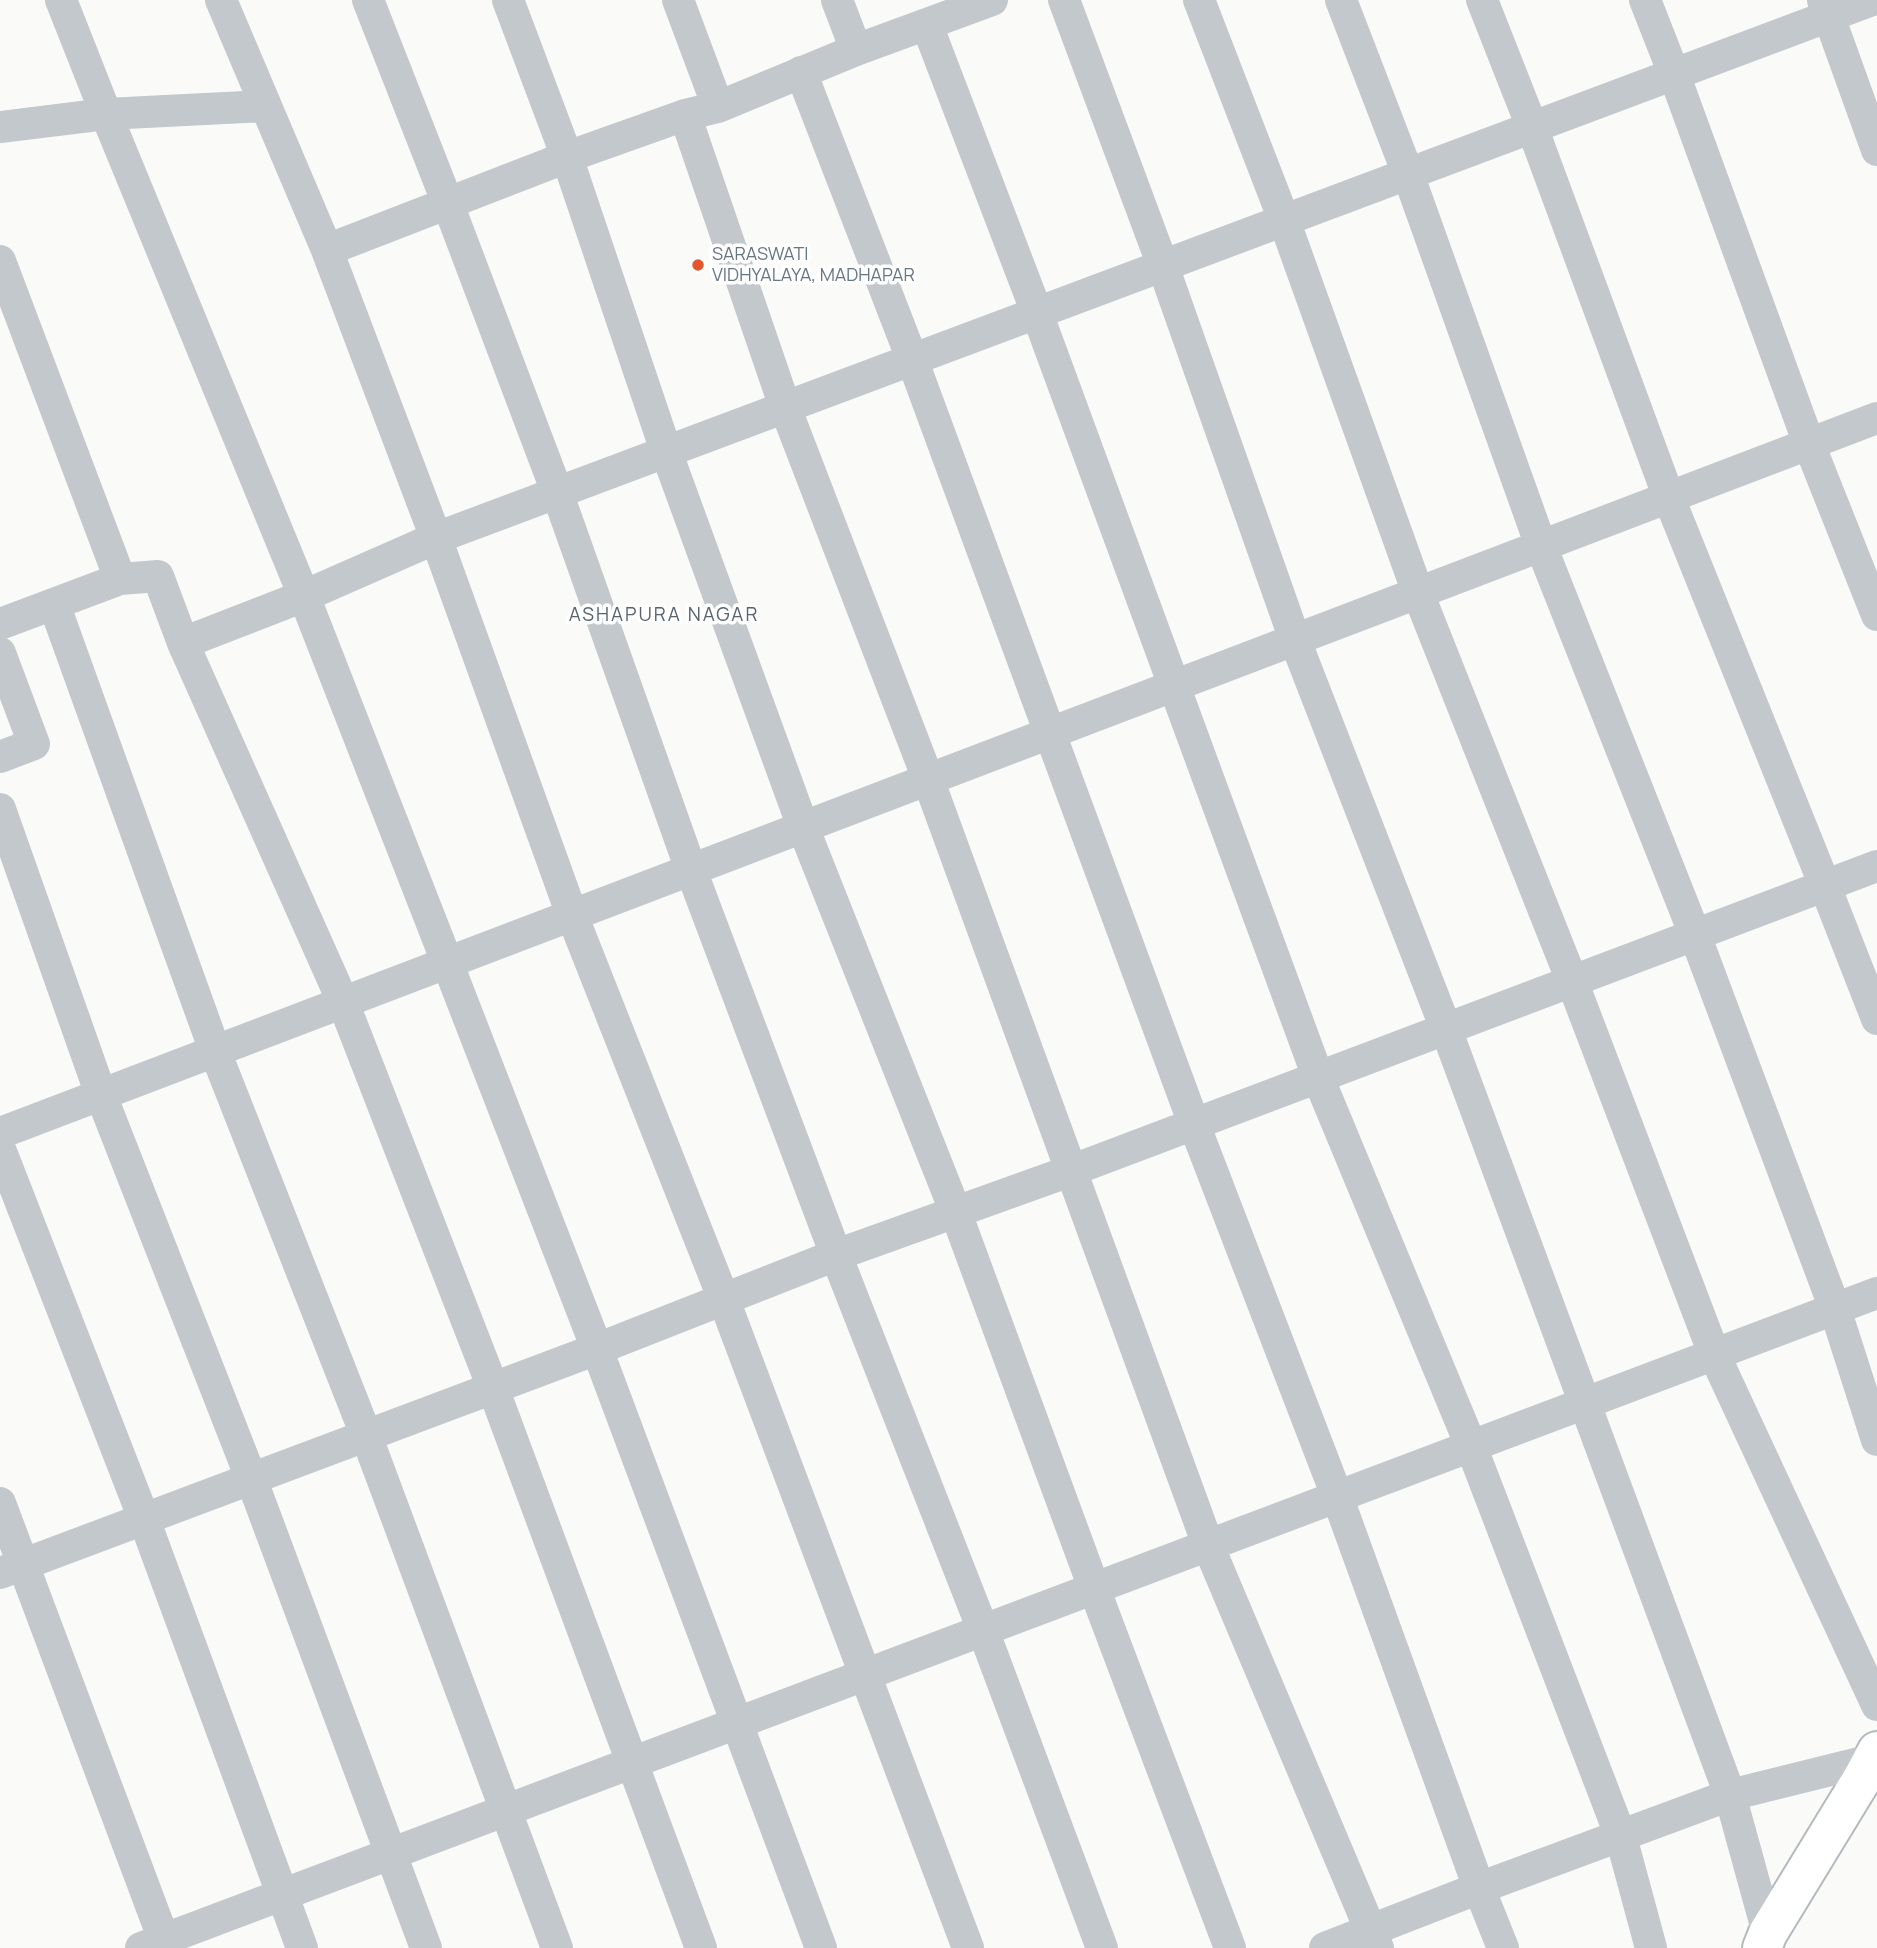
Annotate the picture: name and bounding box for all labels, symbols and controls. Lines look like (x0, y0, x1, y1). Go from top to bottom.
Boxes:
place label: SARASWATI VIDHYALAYA, MADHAPAR (712, 244, 915, 286)
marker: SARASWATI VIDHYALAYA, MADHAPAR (690, 257, 706, 273)
district label: ASHAPURA NAGAR (570, 605, 758, 627)

